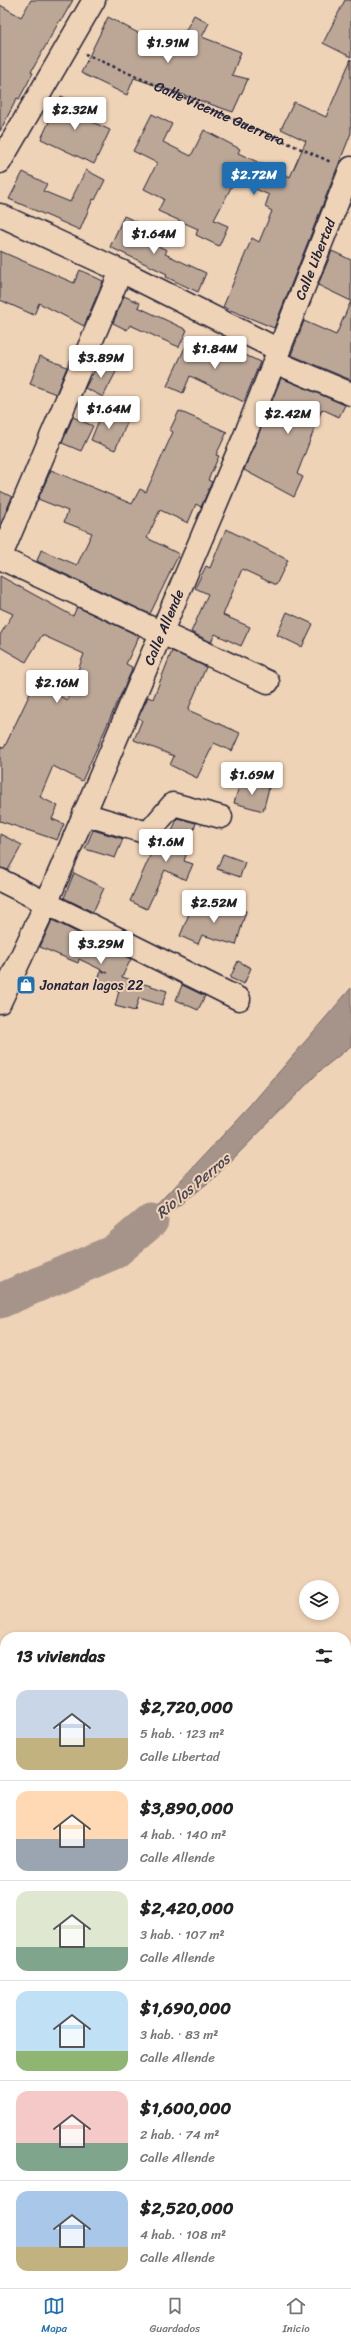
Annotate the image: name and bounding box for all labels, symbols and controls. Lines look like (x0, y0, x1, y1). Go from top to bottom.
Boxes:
pin: $1.91M (135, 30, 201, 64)
text: $1.91M (147, 31, 189, 54)
street label: Calle Vicente Guerrero (150, 73, 289, 153)
pin: $2.32M (42, 97, 108, 131)
text: $2.32M (52, 98, 98, 121)
pin: $2.72M (221, 162, 287, 196)
text: $2.72M (231, 163, 277, 186)
street label: Calle Libertad (287, 213, 343, 304)
pin: $1.64M (121, 221, 187, 255)
text: $1.64M (132, 222, 176, 245)
pin: $1.84M (182, 336, 248, 370)
text: $1.84M (193, 337, 237, 360)
pin: $3.89M (68, 345, 134, 379)
text: $3.89M (78, 346, 124, 369)
pin: $1.64M (76, 396, 142, 430)
text: $1.64M (87, 397, 131, 420)
pin: $2.42M (255, 401, 321, 435)
text: $2.42M (265, 402, 311, 425)
street label: Calle Allende (136, 585, 191, 669)
pin: $2.16M (24, 670, 90, 704)
text: $2.16M (35, 671, 79, 694)
pin: $1.69M (219, 762, 285, 796)
text: $1.69M (230, 763, 274, 786)
pin: $1.6M (138, 829, 194, 863)
text: $1.6M (148, 830, 184, 853)
pin: $2.52M (181, 890, 247, 924)
text: $2.52M (191, 891, 237, 914)
pin: $3.29M (68, 931, 134, 965)
text: $3.29M (78, 932, 124, 955)
place label: Jonatan lagos 22 (39, 973, 143, 998)
shop icon: Jonatan lagos 22 (15, 974, 37, 996)
water label: Rio los Perros (150, 1145, 238, 1225)
map controls (299, 1580, 339, 1620)
button: layers (299, 1580, 339, 1620)
text: 13 viviendas (16, 1641, 105, 1671)
icon: filters (313, 1645, 335, 1667)
text: $2,720,000 (140, 1692, 233, 1722)
icon: home (48, 1706, 96, 1754)
text: 5 hab. · 123 m² (140, 1722, 224, 1745)
text: Calle Libertad (140, 1745, 220, 1768)
text: $3,890,000 (140, 1793, 234, 1823)
icon: home (48, 1807, 96, 1855)
text: 4 hab. · 140 m² (140, 1823, 226, 1846)
text: Calle Allende (140, 1846, 215, 1869)
text: $2,420,000 (140, 1893, 234, 1923)
icon: home (48, 1907, 96, 1955)
text: 3 hab. · 107 m² (140, 1923, 225, 1946)
text: Calle Allende (140, 1946, 215, 1969)
text: $1,690,000 (140, 1993, 231, 2023)
icon: home (48, 2007, 96, 2055)
text: 3 hab. · 83 m² (140, 2023, 218, 2046)
text: Calle Allende (140, 2046, 215, 2069)
text: $1,600,000 (140, 2093, 231, 2123)
icon: home (48, 2107, 96, 2155)
text: 2 hab. · 74 m² (140, 2123, 219, 2146)
text: Calle Allende (140, 2146, 215, 2169)
text: $2,520,000 (140, 2193, 234, 2223)
icon: home (48, 2207, 96, 2255)
text: 4 hab. · 108 m² (140, 2223, 226, 2246)
text: Calle Allende (140, 2246, 215, 2269)
tab: Mapa (41, 2295, 67, 2338)
tab: Guardados (149, 2295, 200, 2338)
tab: Inicio (282, 2295, 310, 2338)

